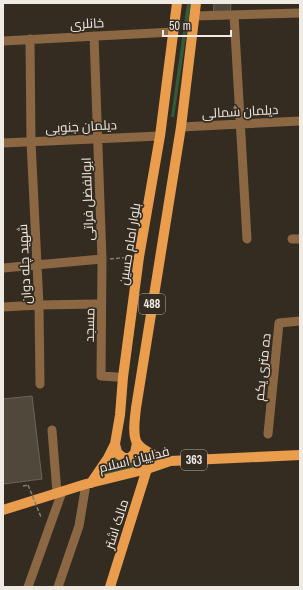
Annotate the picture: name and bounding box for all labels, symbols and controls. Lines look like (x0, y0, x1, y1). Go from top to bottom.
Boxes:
scale bar (163, 12, 231, 38)
street label: خانلری (70, 14, 104, 33)
text: 50 m (169, 18, 191, 34)
street label: دیلمان شمالی (201, 101, 279, 122)
street label: دیلمان جنوبی (45, 116, 117, 137)
street label: ابوالفضل فراتی (78, 157, 97, 241)
street label: بلوار امام حسین (115, 202, 145, 287)
street label: شهید چله دوان (14, 223, 36, 305)
road number: 488 (139, 294, 165, 314)
street label: مسجد (81, 308, 98, 342)
street label: ده متری یکم (250, 332, 276, 402)
street label: فداییان اسلام (97, 443, 171, 477)
road number: 363 (181, 450, 207, 470)
street label: مالک اشتر (100, 497, 132, 552)

